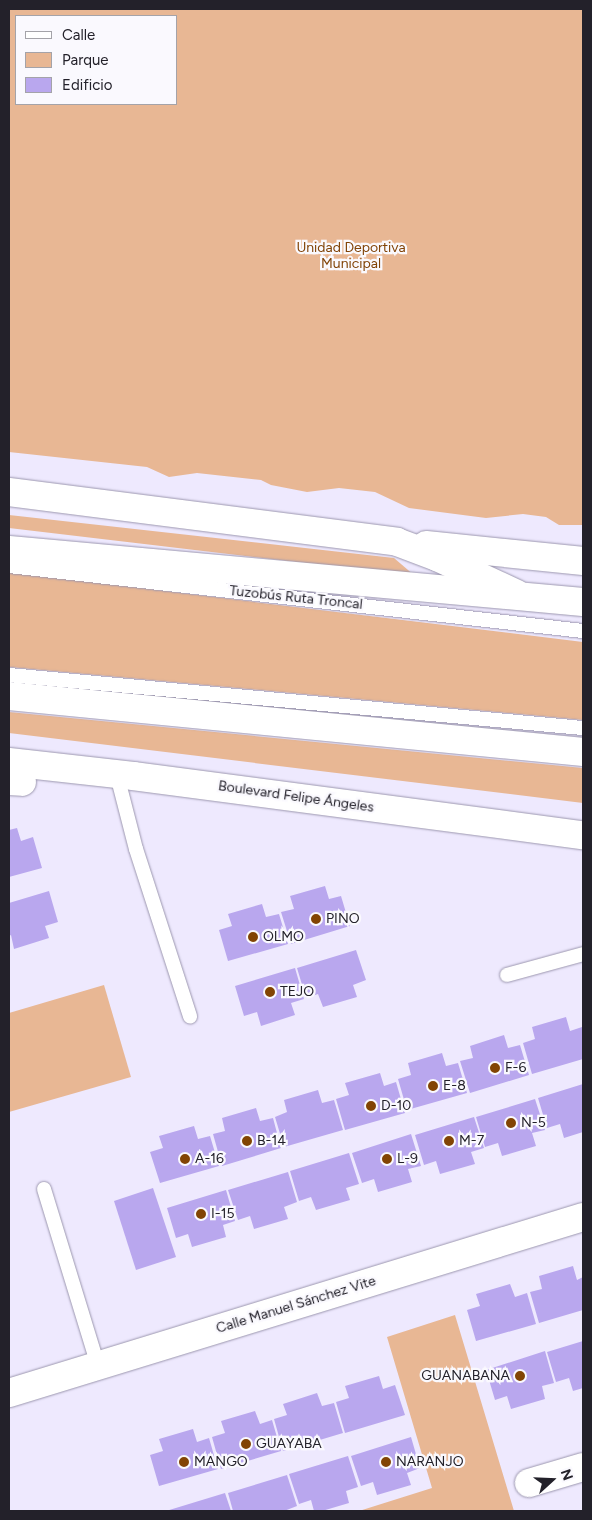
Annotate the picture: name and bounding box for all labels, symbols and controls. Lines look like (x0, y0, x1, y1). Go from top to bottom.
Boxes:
legend (15, 15, 178, 105)
text: Calle (62, 26, 95, 44)
text: Parque (62, 51, 109, 69)
text: Edificio (62, 76, 112, 94)
park label: Unidad Deportiva Municipal (296, 240, 406, 272)
street label: Tuzobús Ruta Troncal (229, 583, 363, 613)
street label: Boulevard Felipe Ángeles (217, 778, 375, 816)
place label: PINO (326, 911, 360, 927)
marker: PINO (310, 913, 322, 925)
place label: OLMO (263, 929, 304, 945)
marker: OLMO (247, 931, 259, 943)
place label: TEJO (280, 984, 314, 1000)
marker: TEJO (264, 986, 276, 998)
place label: F-6 (505, 1060, 526, 1076)
marker: F-6 (489, 1062, 501, 1074)
place label: E-8 (443, 1078, 466, 1094)
marker: E-8 (427, 1080, 439, 1092)
place label: D-10 (381, 1098, 411, 1114)
marker: D-10 (365, 1100, 377, 1112)
place label: N-5 (521, 1115, 546, 1131)
marker: N-5 (505, 1117, 517, 1129)
place label: B-14 (257, 1133, 286, 1149)
place label: M-7 (459, 1133, 484, 1149)
marker: B-14 (241, 1135, 253, 1147)
marker: M-7 (443, 1135, 455, 1147)
place label: A-16 (195, 1151, 224, 1167)
place label: L-9 (397, 1151, 418, 1167)
marker: A-16 (179, 1153, 191, 1165)
marker: L-9 (381, 1153, 393, 1165)
place label: I-15 (211, 1206, 234, 1222)
marker: I-15 (195, 1208, 207, 1220)
street label: Calle Manuel Sánchez Vite (214, 1273, 378, 1337)
place label: GUANABANA (421, 1368, 510, 1384)
marker: GUANABANA (514, 1370, 526, 1382)
place label: GUAYABA (256, 1436, 322, 1452)
marker: GUAYABA (240, 1438, 252, 1450)
place label: MANGO (194, 1454, 248, 1470)
place label: NARANJO (396, 1454, 463, 1470)
north arrow (527, 1455, 577, 1505)
marker: MANGO (178, 1456, 190, 1468)
marker: NARANJO (380, 1456, 392, 1468)
text: N (557, 1467, 576, 1483)

